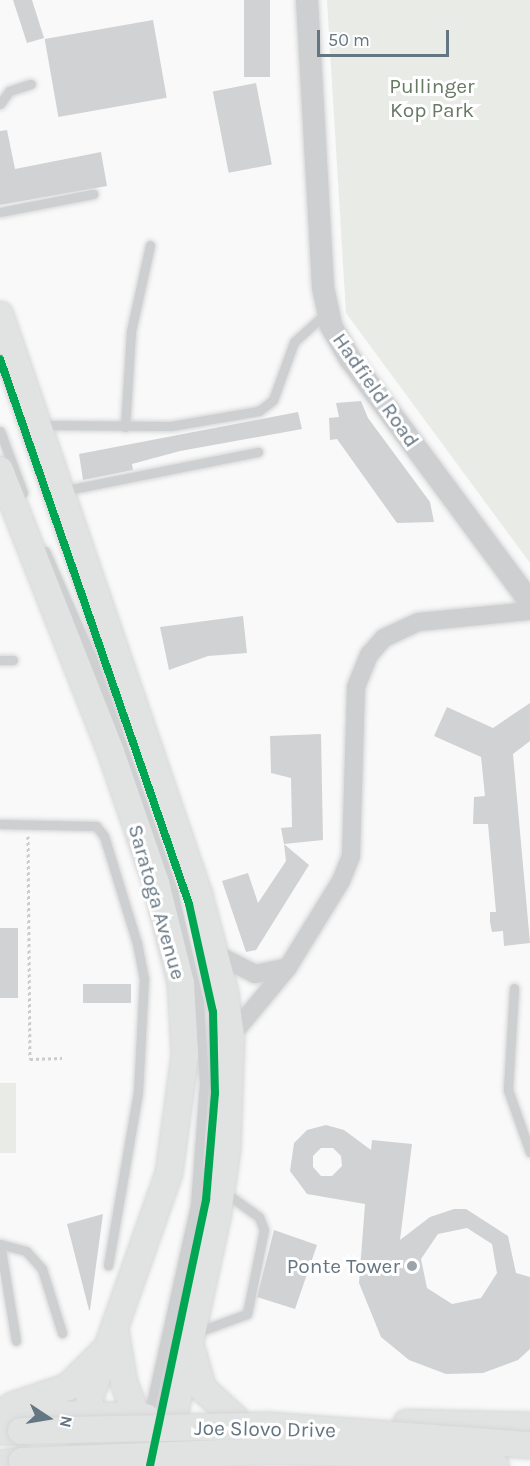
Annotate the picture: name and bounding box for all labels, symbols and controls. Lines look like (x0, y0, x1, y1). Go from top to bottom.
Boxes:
scale bar (320, 18, 452, 56)
text: 50 m (328, 29, 370, 51)
park label: Pullinger Kop Park (389, 73, 475, 123)
street label: Hadfield Road (327, 328, 425, 452)
street label: Saratoga Avenue (123, 821, 191, 983)
place label: Ponte Tower (287, 1253, 400, 1279)
marker: Ponte Tower (405, 1259, 419, 1273)
north arrow (18, 1388, 78, 1448)
text: N (56, 1414, 77, 1429)
street label: Joe Slovo Drive (194, 1415, 336, 1443)

